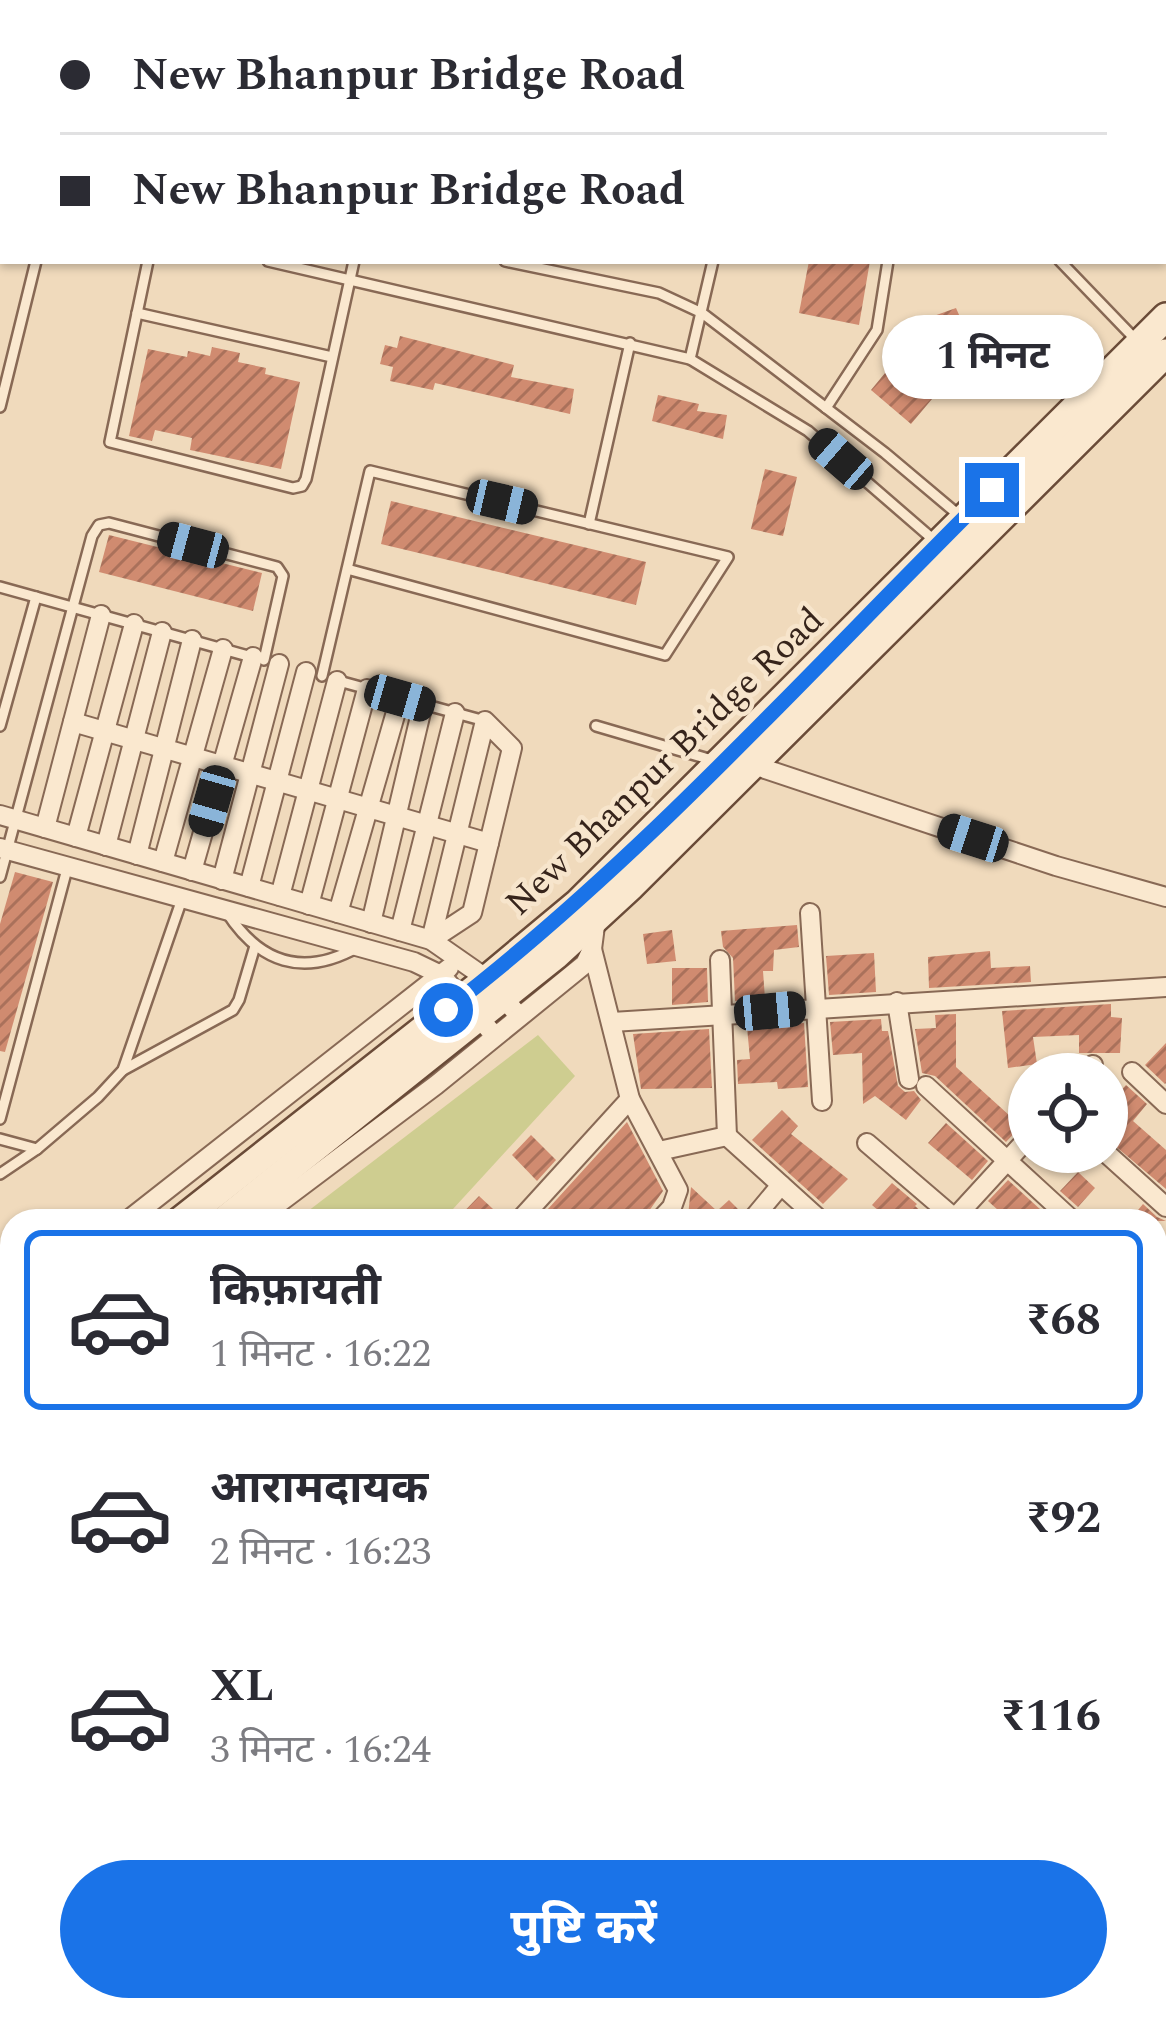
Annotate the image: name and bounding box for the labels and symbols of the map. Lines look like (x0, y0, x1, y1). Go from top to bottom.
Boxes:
callout: 1 मिनट (881, 316, 1103, 400)
car (802, 422, 880, 496)
route end (965, 463, 1019, 517)
car (463, 476, 541, 528)
car (154, 518, 232, 572)
street label: New Bhanpur Bridge Road (493, 595, 837, 929)
car (360, 671, 440, 725)
car (185, 761, 239, 841)
car (933, 810, 1013, 866)
route start (419, 983, 473, 1037)
car (733, 990, 807, 1032)

